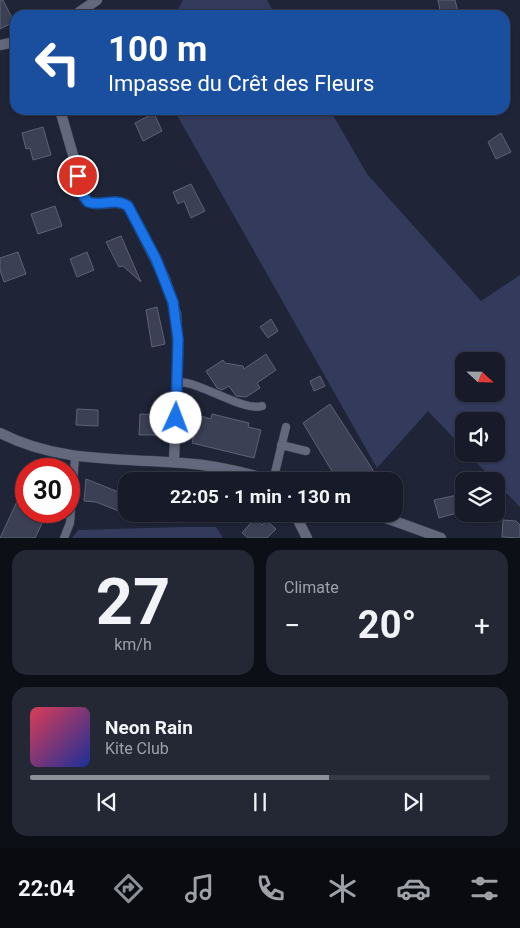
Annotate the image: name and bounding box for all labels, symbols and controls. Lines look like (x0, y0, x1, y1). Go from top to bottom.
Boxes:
text: 100 m (108, 29, 207, 70)
icon: left (25, 30, 90, 95)
text: Impasse du Crêt des Fleurs (108, 71, 374, 96)
pin (57, 155, 99, 197)
icon: arrive (64, 162, 92, 190)
north arrow (455, 352, 505, 402)
map controls (455, 352, 505, 522)
position arrow (149, 391, 201, 443)
button: sound (455, 412, 505, 462)
speed limit sign: 30 (15, 458, 80, 523)
button: layers (455, 472, 505, 522)
text: 22:05 · 1 min · 130 m (170, 485, 351, 508)
text: 27 (96, 564, 170, 640)
text: Climate (284, 578, 339, 597)
text: 20° (358, 603, 416, 647)
text: − (284, 609, 300, 642)
text: + (474, 609, 490, 642)
text: km/h (114, 635, 152, 654)
text: Neon Rain (105, 716, 193, 739)
text: Kite Club (105, 739, 169, 758)
icon: previous (93, 788, 121, 816)
icon: pause (246, 788, 274, 816)
icon: next (399, 788, 427, 816)
icon: directions (111, 871, 146, 906)
icon: music (182, 871, 217, 906)
icon: phone (253, 871, 288, 906)
icon: climate (325, 871, 360, 906)
icon: car (396, 871, 431, 906)
icon: filters (467, 871, 502, 906)
text: 22:04 (18, 876, 75, 901)

